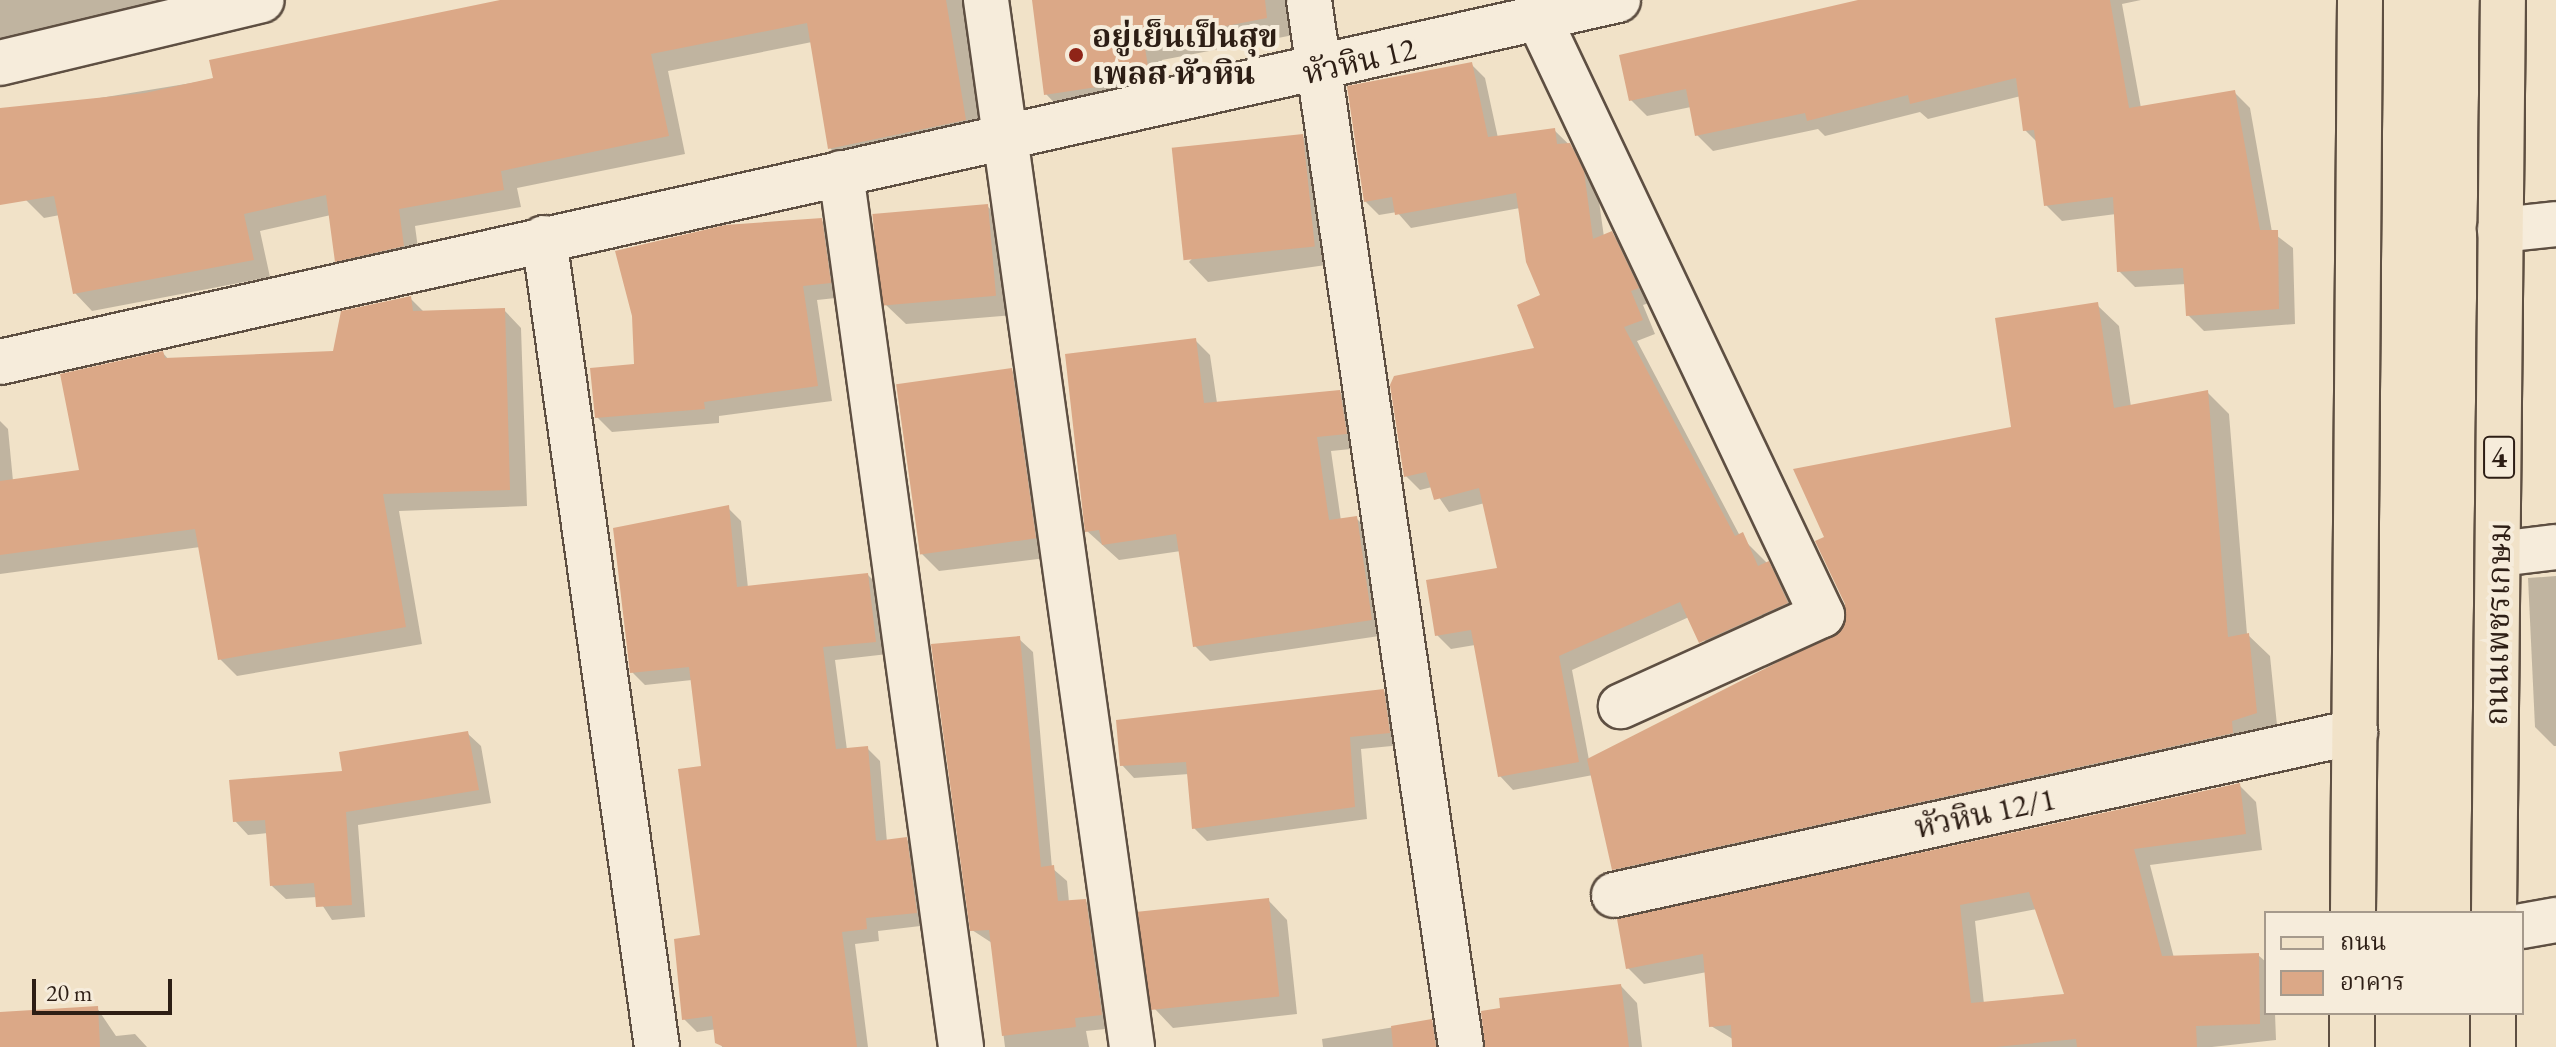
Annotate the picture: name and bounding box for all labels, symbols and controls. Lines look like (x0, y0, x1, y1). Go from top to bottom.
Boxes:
place label: อยู่เย็นเป็นสุข เพลส หัวหิน (1092, 18, 1278, 93)
street label: หัวหิน 12 (1299, 29, 1419, 93)
marker: อยู่เย็นเป็นสุข เพลส หัวหิน (1067, 46, 1085, 64)
road number: 4 (2483, 431, 2515, 483)
street label: ถนนเพชรเกษม (2477, 522, 2519, 726)
street label: หัวหิน 12/1 (1911, 779, 2059, 847)
legend (2264, 911, 2524, 1015)
text: ถนน (2340, 926, 2386, 957)
scale bar (36, 963, 176, 1013)
text: อาคาร (2340, 966, 2405, 997)
text: 20 m (46, 977, 93, 1008)

